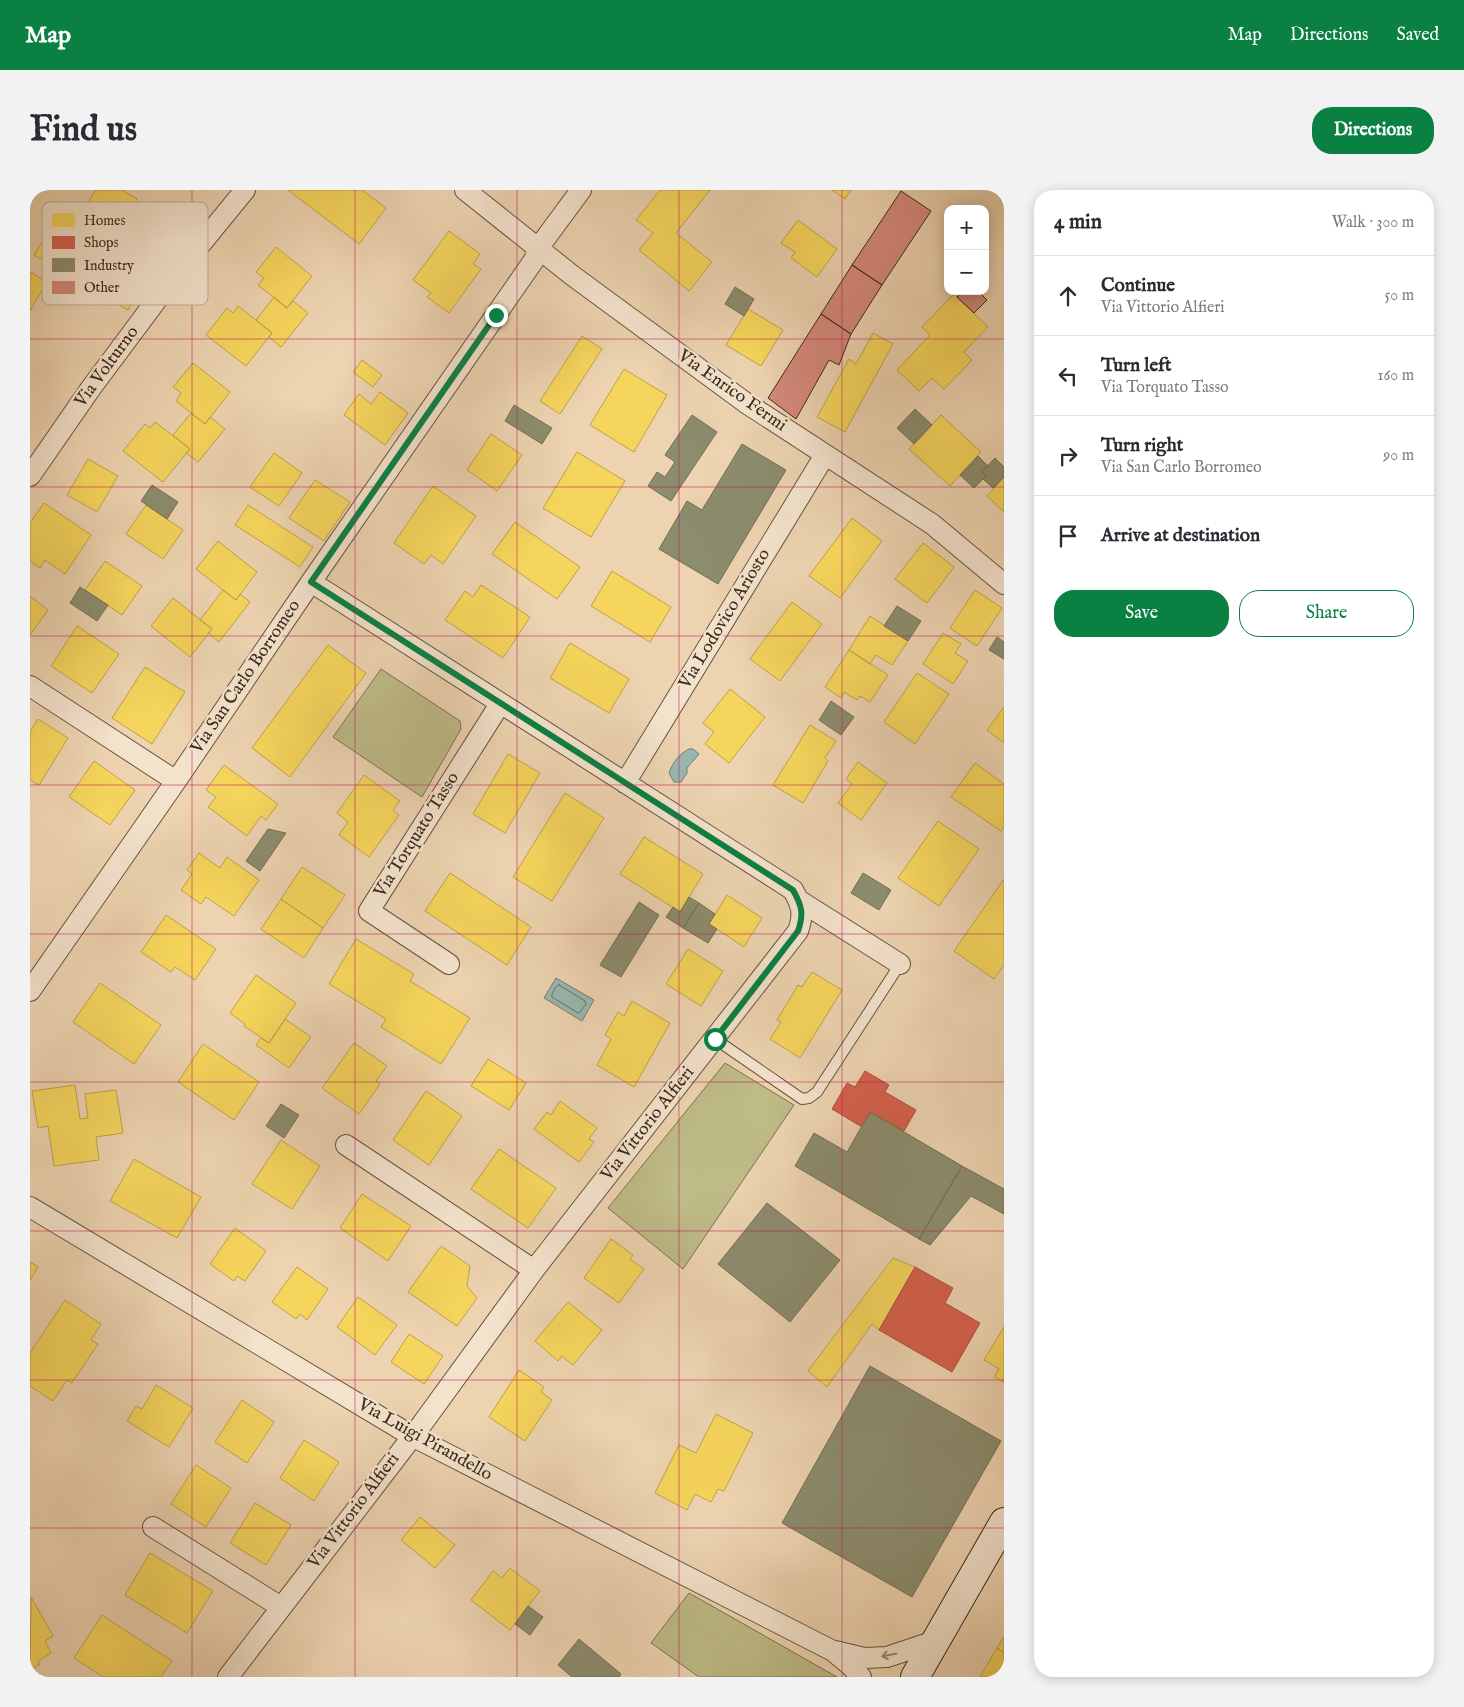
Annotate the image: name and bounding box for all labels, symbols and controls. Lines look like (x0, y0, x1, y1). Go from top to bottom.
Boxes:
text: Map (25, 20, 71, 51)
text: Map (1228, 24, 1262, 47)
text: Directions (1290, 24, 1368, 47)
text: Saved (1396, 24, 1439, 47)
button: Directions (1312, 107, 1434, 154)
text: Find us (30, 108, 137, 153)
legend (42, 202, 208, 305)
map controls (944, 205, 989, 295)
button: + (944, 205, 989, 250)
text: 4 min (1054, 209, 1102, 236)
text: Homes (84, 212, 126, 230)
text: Walk · 300 m (1332, 213, 1414, 233)
text: Shops (84, 234, 119, 252)
button: − (944, 250, 989, 295)
text: Industry (84, 257, 134, 275)
text: Continue (1101, 274, 1175, 298)
text: Other (84, 279, 119, 297)
icon: ahead (1054, 282, 1082, 310)
text: 50 m (1385, 286, 1414, 306)
text: Via Vittorio Alfieri (1101, 298, 1225, 318)
route end (485, 304, 508, 327)
street label: Via Volturno (69, 322, 144, 413)
street label: Via Enrico Fermi (672, 344, 791, 437)
text: Turn left (1101, 354, 1172, 378)
icon: left (1054, 362, 1082, 390)
text: 160 m (1378, 366, 1414, 386)
text: Via Torquato Tasso (1101, 378, 1229, 398)
text: Turn right (1101, 434, 1183, 458)
icon: right (1054, 442, 1082, 470)
text: 90 m (1383, 446, 1414, 466)
text: Via San Carlo Borromeo (1101, 458, 1262, 478)
icon: arrive (1054, 522, 1082, 550)
text: Arrive at destination (1101, 524, 1260, 548)
street label: Via Lodovico Ariosto (674, 544, 776, 694)
button: Save (1054, 590, 1229, 637)
button: Share (1239, 590, 1414, 637)
street label: Via San Carlo Borromeo (185, 595, 306, 759)
street label: Via Torquato Tasso (369, 768, 465, 903)
route start (704, 1028, 727, 1051)
street label: Via Vittorio Alfieri (596, 1062, 700, 1187)
street label: Via Luigi Pirandello (353, 1393, 497, 1487)
street label: Via Vittorio Alfieri (302, 1448, 405, 1574)
one-way arrow (881, 1651, 897, 1661)

